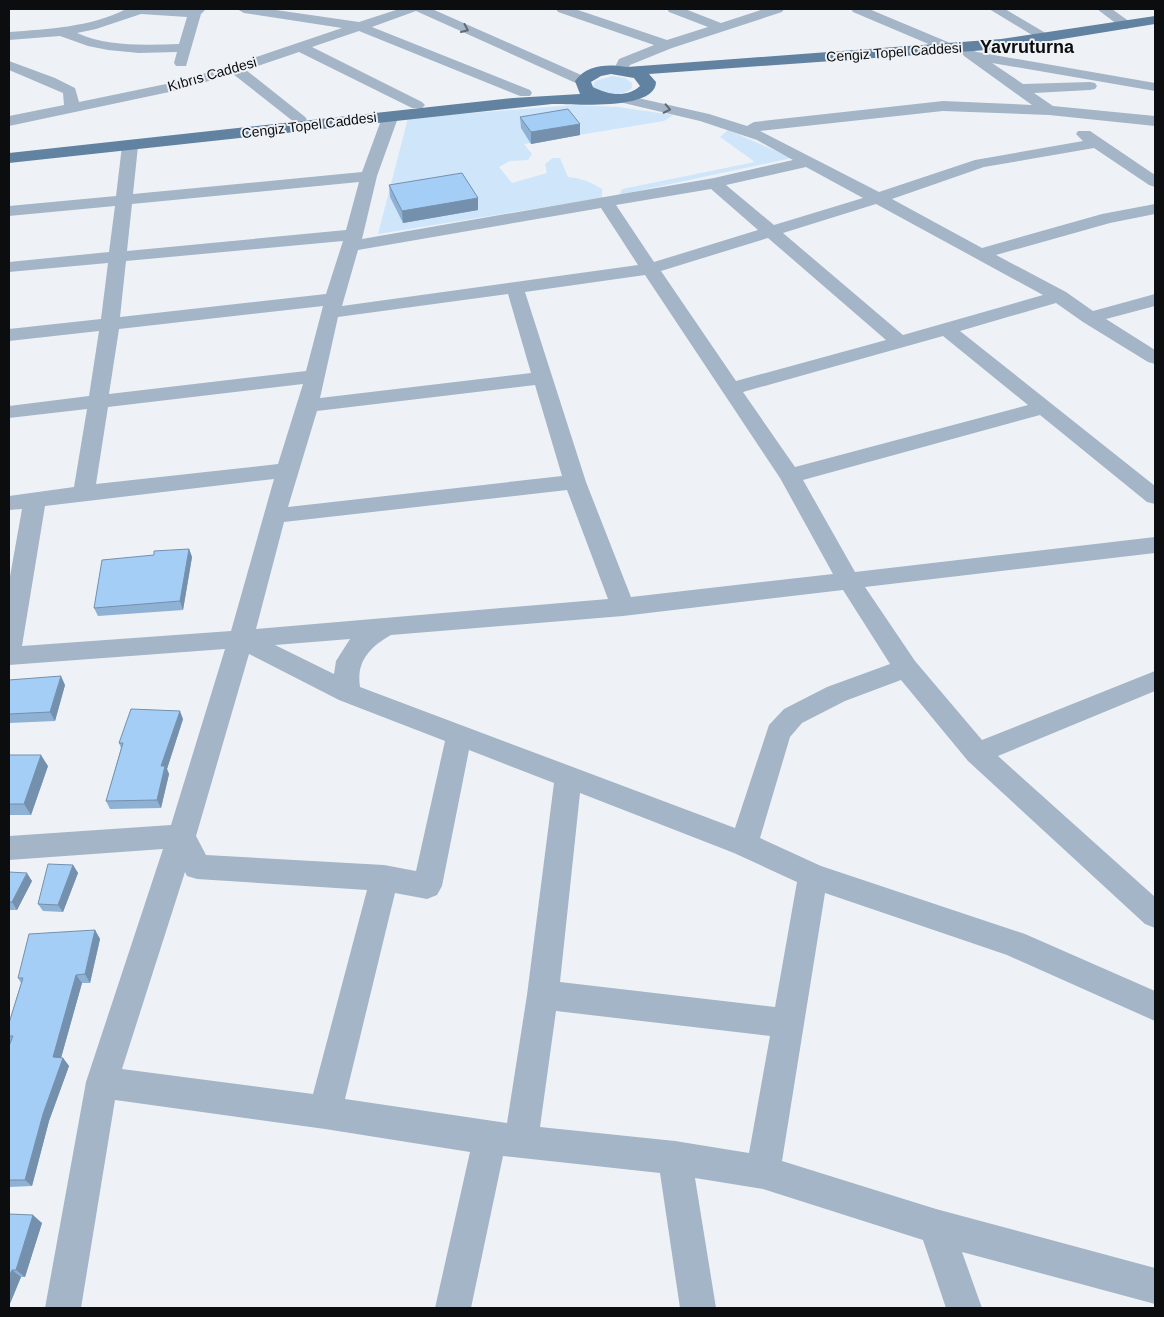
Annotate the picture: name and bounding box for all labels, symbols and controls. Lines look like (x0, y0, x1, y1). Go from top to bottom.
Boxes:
one-way arrow (460, 22, 469, 33)
district label: Yavruturna (980, 37, 1075, 57)
street label: Cengiz Topel Caddesi (826, 39, 962, 65)
street label: Kıbrıs Caddesi (166, 54, 258, 94)
one-way arrow (663, 103, 672, 113)
street label: Cengiz Topel Caddesi (241, 109, 377, 141)

